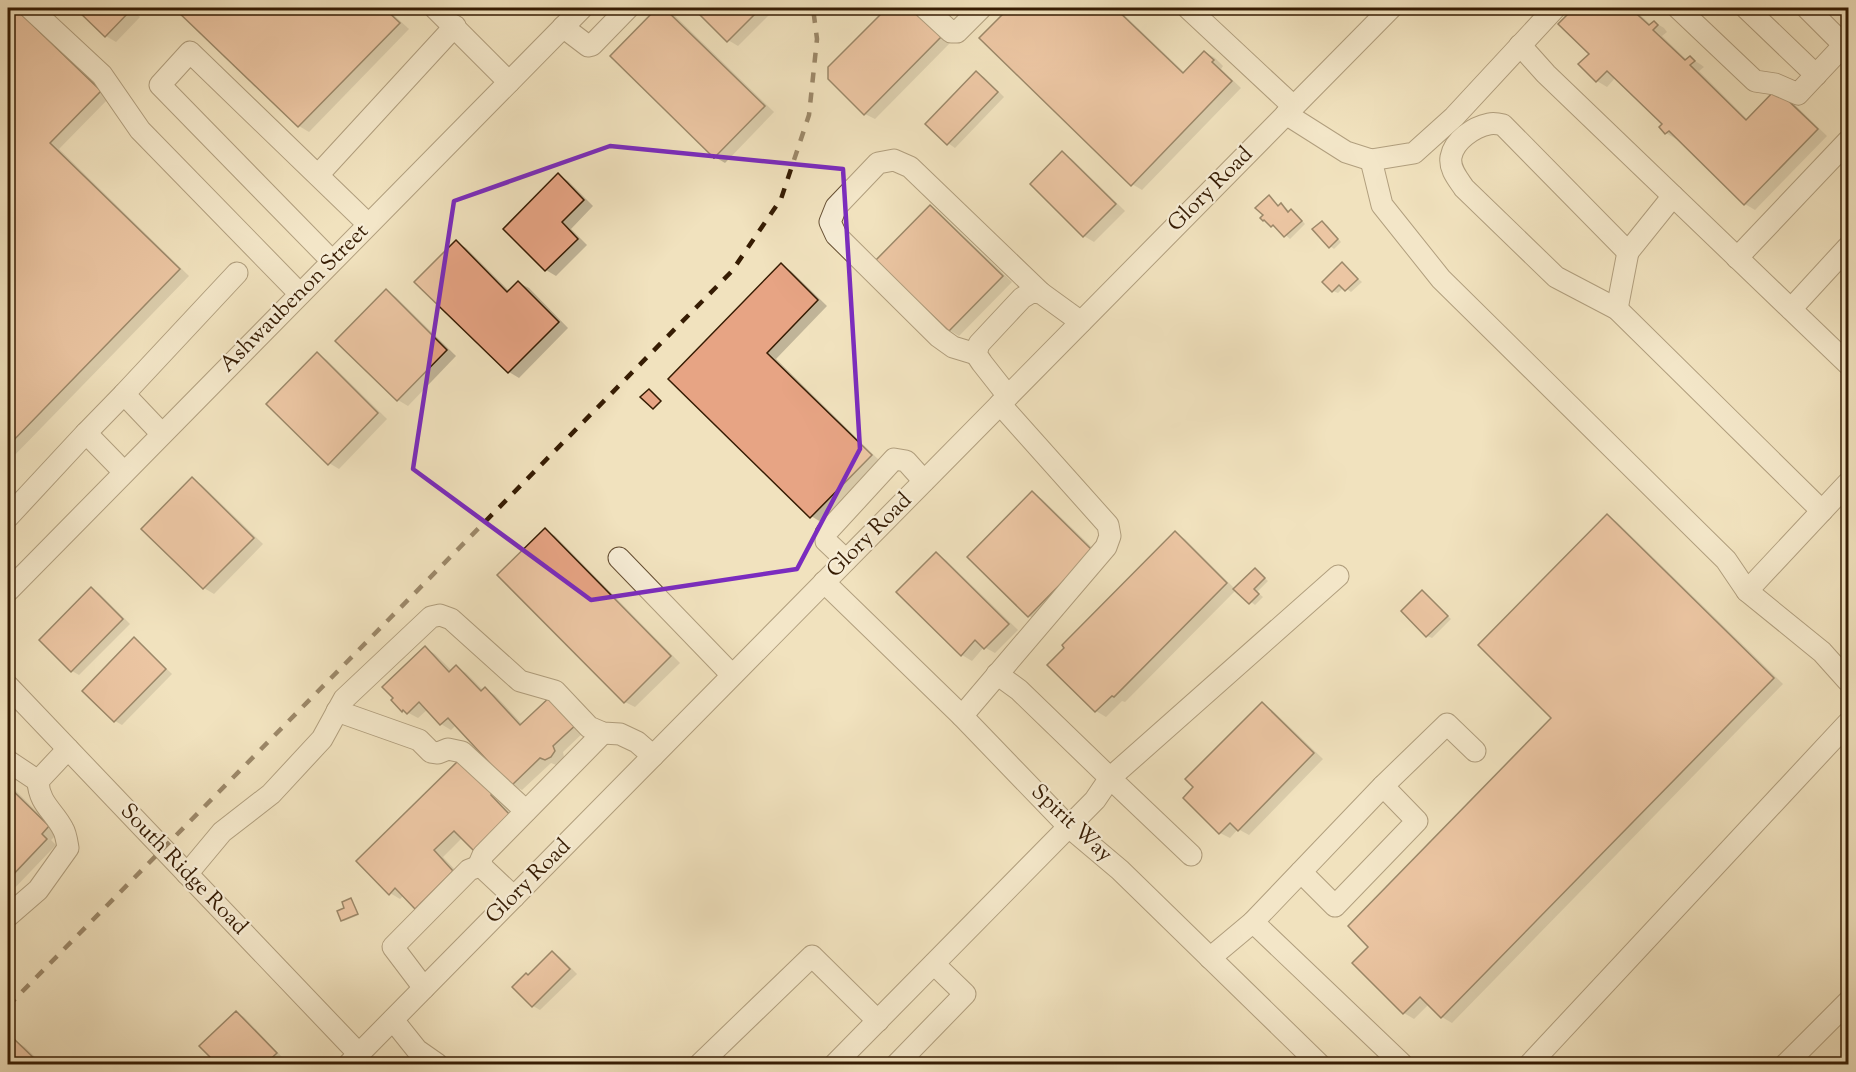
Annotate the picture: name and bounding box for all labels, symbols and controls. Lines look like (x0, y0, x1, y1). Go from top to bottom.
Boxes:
street label: Glory Road (1161, 140, 1261, 240)
street label: Ashwaubenon Street (213, 217, 377, 381)
street label: Glory Road (820, 486, 920, 586)
street label: Spirit Way (1023, 778, 1119, 871)
street label: South Ridge Road (112, 797, 254, 943)
street label: Glory Road (479, 832, 579, 932)

